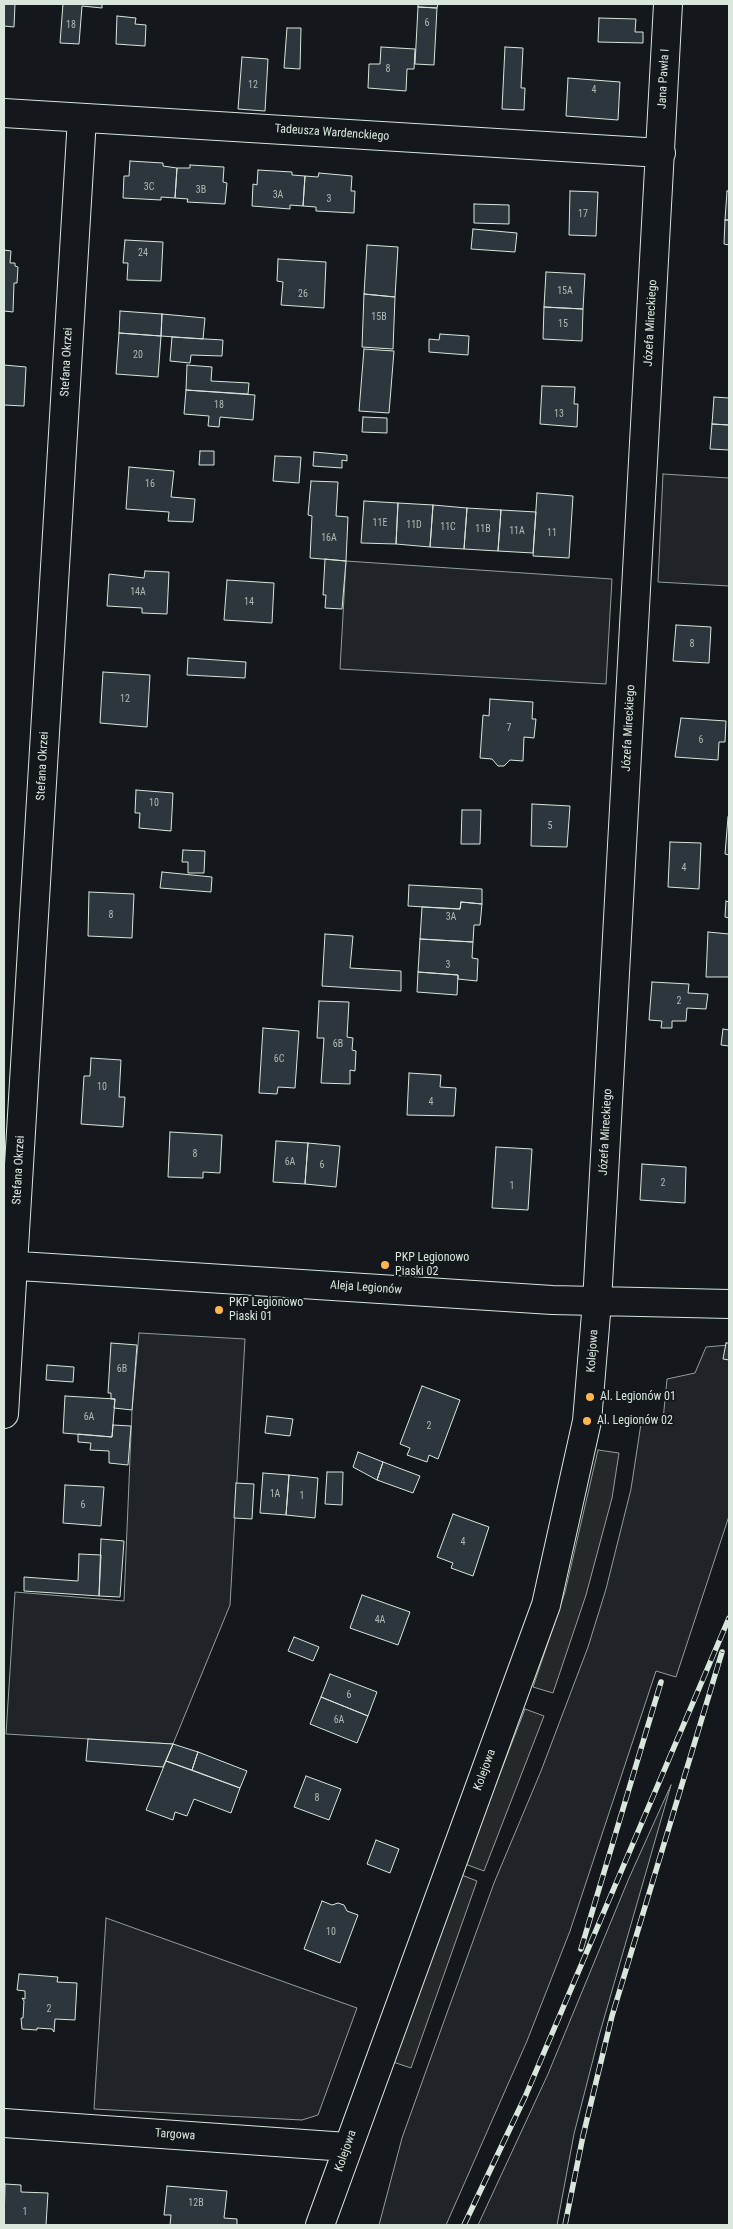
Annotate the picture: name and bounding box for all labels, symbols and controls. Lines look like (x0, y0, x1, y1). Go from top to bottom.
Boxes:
house number: 6 (425, 17, 429, 29)
house number: 18 (66, 19, 76, 31)
street label: Jana Pawła I (655, 48, 673, 110)
house number: 8 (386, 63, 390, 75)
house number: 12 (248, 79, 258, 91)
house number: 4 (592, 84, 596, 96)
street label: Tadeusza Wardenckiego (274, 122, 390, 144)
house number: 3C (144, 181, 154, 193)
house number: 3B (196, 184, 206, 196)
house number: 3A (273, 189, 283, 201)
house number: 3 (327, 193, 331, 205)
house number: 17 (578, 208, 588, 220)
house number: 24 (138, 247, 148, 259)
street label: Józefa Mireckiego (642, 279, 660, 367)
house number: 15A (557, 285, 573, 297)
house number: 26 (298, 288, 308, 300)
house number: 15B (371, 311, 387, 323)
house number: 15 (558, 318, 568, 330)
street label: Stefana Okrzei (58, 327, 76, 397)
house number: 20 (133, 349, 143, 361)
house number: 18 (214, 399, 224, 411)
house number: 13 (554, 408, 564, 420)
house number: 16 (145, 478, 155, 490)
house number: 11E (373, 517, 387, 529)
house number: 11D (406, 519, 422, 531)
house number: 11C (440, 521, 456, 533)
house number: 11B (475, 523, 491, 535)
house number: 11A (509, 525, 525, 537)
house number: 11 (547, 527, 557, 539)
house number: 16A (321, 532, 337, 544)
house number: 14A (130, 586, 146, 598)
house number: 14 (244, 596, 254, 608)
house number: 8 (690, 638, 694, 650)
street label: Józefa Mireckiego (620, 684, 638, 772)
house number: 12 (120, 693, 130, 705)
house number: 7 (507, 722, 511, 734)
street label: Stefana Okrzei (34, 731, 52, 801)
house number: 6 (699, 734, 703, 746)
house number: 10 (149, 797, 159, 809)
house number: 5 (548, 820, 552, 832)
house number: 4 (682, 862, 686, 874)
house number: 8 (109, 909, 113, 921)
house number: 3A (446, 911, 456, 923)
house number: 3 (446, 959, 450, 971)
house number: 2 (677, 995, 681, 1007)
house number: 6B (333, 1038, 343, 1050)
house number: 6C (274, 1053, 284, 1065)
house number: 10 (97, 1081, 107, 1093)
street label: Józefa Mireckiego (597, 1088, 615, 1176)
house number: 4 (429, 1096, 433, 1108)
street label: Stefana Okrzei (10, 1135, 28, 1205)
house number: 8 (193, 1148, 197, 1160)
house number: 6A (285, 1156, 295, 1168)
house number: 6 (320, 1159, 324, 1171)
house number: 2 (661, 1177, 665, 1189)
house number: 1 (510, 1180, 514, 1192)
place label: PKP Legionowo Piaski 02 (395, 1251, 469, 1279)
marker: PKP Legionowo Piaski 02 (379, 1259, 391, 1271)
street label: Aleja Legionów (330, 1278, 402, 1298)
place label: PKP Legionowo Piaski 01 (229, 1296, 303, 1324)
marker: PKP Legionowo Piaski 01 (213, 1304, 225, 1316)
street label: Kolejowa (584, 1329, 602, 1373)
house number: 6B (117, 1363, 127, 1375)
place label: Al. Legionów 01 (600, 1390, 676, 1404)
marker: Al. Legionów 01 (584, 1391, 596, 1403)
house number: 6A (84, 1411, 94, 1423)
place label: Al. Legionów 02 (597, 1414, 673, 1428)
marker: Al. Legionów 02 (581, 1415, 593, 1427)
house number: 2 (427, 1420, 431, 1432)
house number: 1A (270, 1488, 280, 1500)
house number: 1 (300, 1490, 304, 1502)
house number: 6 (81, 1499, 85, 1511)
house number: 4 (461, 1536, 465, 1548)
house number: 4A (375, 1614, 385, 1626)
house number: 6 (347, 1689, 351, 1701)
house number: 6A (334, 1714, 344, 1726)
street label: Kolejowa (471, 1747, 499, 1793)
house number: 8 (315, 1792, 319, 1804)
house number: 10 (326, 1926, 336, 1938)
house number: 2 (47, 2003, 51, 2015)
street label: Targowa (154, 2126, 196, 2144)
street label: Kolejowa (332, 2128, 360, 2174)
house number: 12B (188, 2197, 204, 2209)
house number: 1 (23, 2206, 27, 2218)

